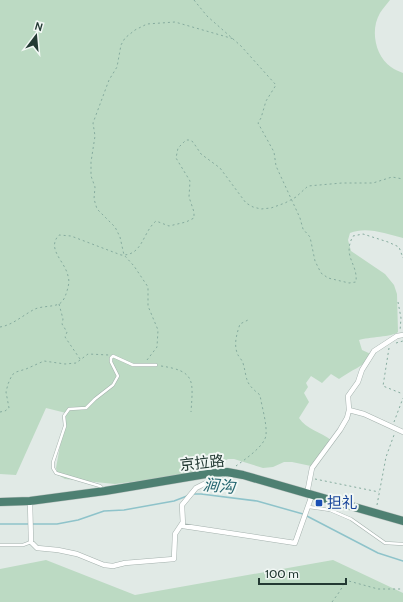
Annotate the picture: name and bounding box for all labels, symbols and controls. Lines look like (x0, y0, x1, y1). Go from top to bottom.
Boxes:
north arrow (16, 16, 56, 56)
text: N (33, 19, 44, 34)
street label: 京拉路 (179, 452, 225, 474)
water label: 涧沟 (202, 475, 238, 497)
place label: 担礼 (327, 494, 357, 512)
marker: 担礼 (314, 498, 324, 508)
scale bar (259, 560, 346, 586)
text: 100 m (265, 566, 299, 581)

